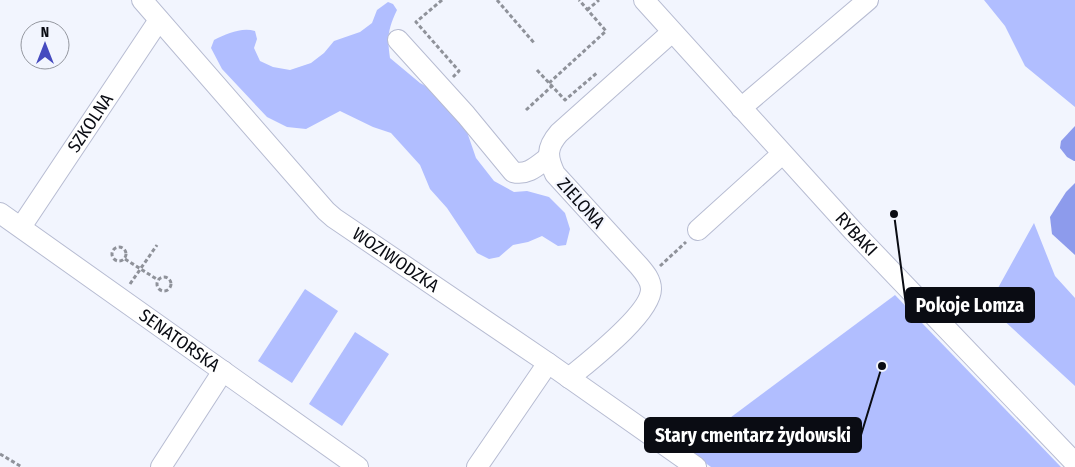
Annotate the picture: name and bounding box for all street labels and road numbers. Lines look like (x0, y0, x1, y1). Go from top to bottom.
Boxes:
street label: SZKOLNA (63, 89, 118, 157)
street label: ZIELONA (553, 173, 610, 233)
street label: RYBAKI (831, 208, 882, 261)
street label: WOZIWODZKA (348, 223, 444, 297)
street label: SENATORSKA (135, 304, 224, 377)

